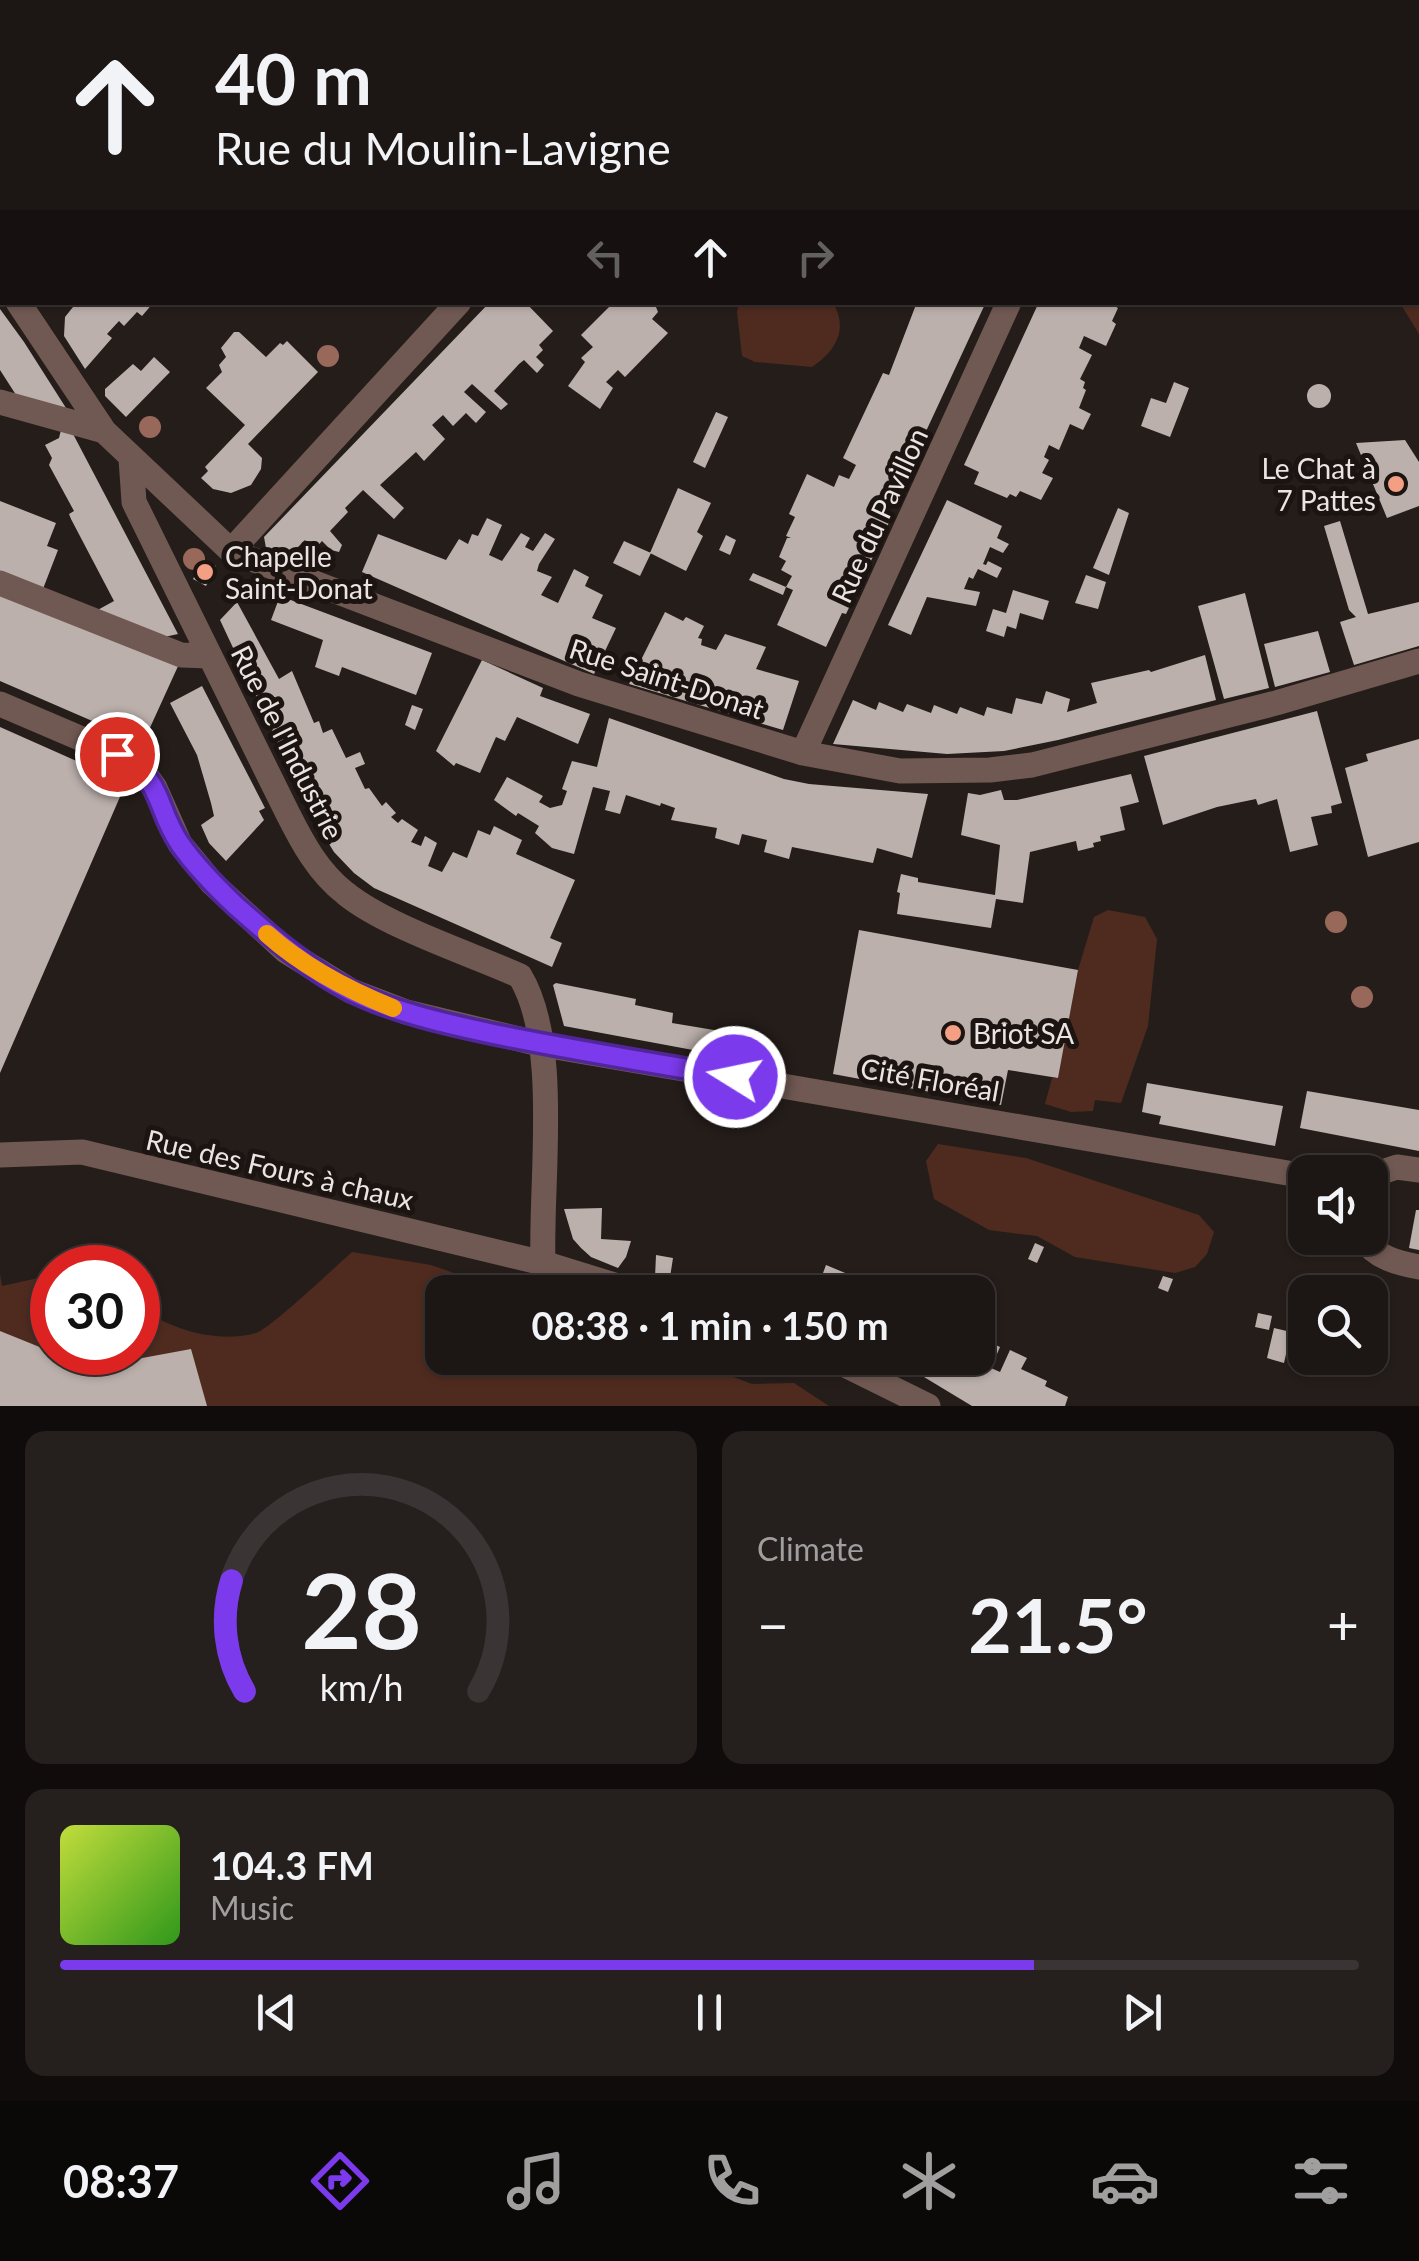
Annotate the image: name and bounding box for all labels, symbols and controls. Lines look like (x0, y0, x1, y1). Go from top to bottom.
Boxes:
text: 40 m (215, 36, 372, 120)
icon: ahead (50, 40, 180, 170)
text: Rue du Moulin-Lavigne (215, 121, 671, 175)
icon: left (578, 230, 633, 285)
icon: ahead (683, 230, 738, 285)
icon: right (788, 230, 843, 285)
street label: Rue du Pavillon (824, 422, 934, 608)
place label: Le Chat à 7 Pattes (1262, 451, 1376, 517)
marker: Le Chat à 7 Pattes (1385, 473, 1407, 495)
place label: Chapelle Saint-Donat (225, 539, 373, 605)
marker: Chapelle Saint-Donat (194, 561, 216, 583)
street label: Rue Saint-Donat (565, 631, 769, 725)
street label: Rue de l'Industrie (225, 639, 351, 845)
pin (75, 712, 160, 797)
icon: arrive (90, 727, 145, 782)
place label: Briot SA (973, 1016, 1074, 1050)
marker: Briot SA (942, 1022, 964, 1044)
position arrow (683, 1025, 787, 1129)
street label: Cité Floréal (858, 1050, 1002, 1108)
street label: Rue des Fours à chaux (143, 1122, 417, 1216)
map controls (1288, 1155, 1388, 1375)
button: sound (1288, 1155, 1388, 1255)
speed limit sign: 30 (30, 1245, 160, 1375)
button: search (1288, 1275, 1388, 1375)
text: 08:38 · 1 min · 150 m (531, 1302, 889, 1348)
text: Climate (757, 1529, 864, 1568)
text: 28 (301, 1546, 421, 1671)
text: 21.5° (968, 1579, 1148, 1669)
text: − (757, 1591, 789, 1657)
text: + (1327, 1591, 1359, 1657)
text: km/h (319, 1666, 403, 1709)
text: 104.3 FM (210, 1842, 374, 1888)
text: Music (210, 1888, 294, 1927)
icon: previous (249, 1985, 304, 2040)
icon: pause (682, 1985, 737, 2040)
icon: next (1115, 1985, 1170, 2040)
icon: directions (305, 2146, 375, 2216)
icon: music (501, 2146, 571, 2216)
icon: phone (697, 2146, 767, 2216)
icon: climate (894, 2146, 964, 2216)
icon: car (1090, 2146, 1160, 2216)
icon: filters (1286, 2146, 1356, 2216)
text: 08:37 (63, 2154, 179, 2208)

